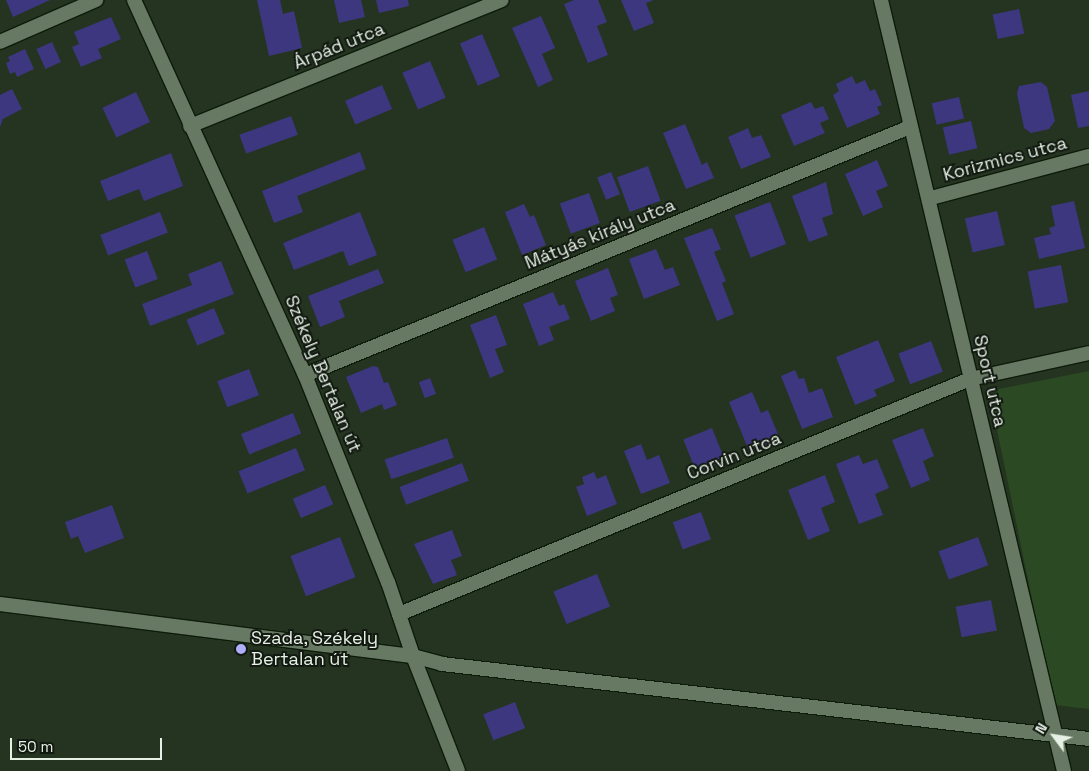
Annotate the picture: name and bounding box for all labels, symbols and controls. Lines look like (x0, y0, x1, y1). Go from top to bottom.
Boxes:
street label: Árpád utca (290, 18, 388, 74)
street label: Korizmics utca (941, 132, 1069, 186)
street label: Mátyás király utca (522, 194, 678, 274)
street label: Székely Bertalan út (280, 292, 366, 456)
street label: Sport utca (969, 333, 1011, 429)
street label: Corvin utca (684, 427, 784, 485)
place label: Szada, Székely Bertalan út (251, 628, 379, 670)
marker: Szada, Székely Bertalan út (235, 643, 247, 655)
north arrow (1029, 711, 1079, 761)
text: N (1031, 720, 1051, 737)
scale bar (12, 728, 165, 760)
text: 50 m (18, 737, 53, 756)

